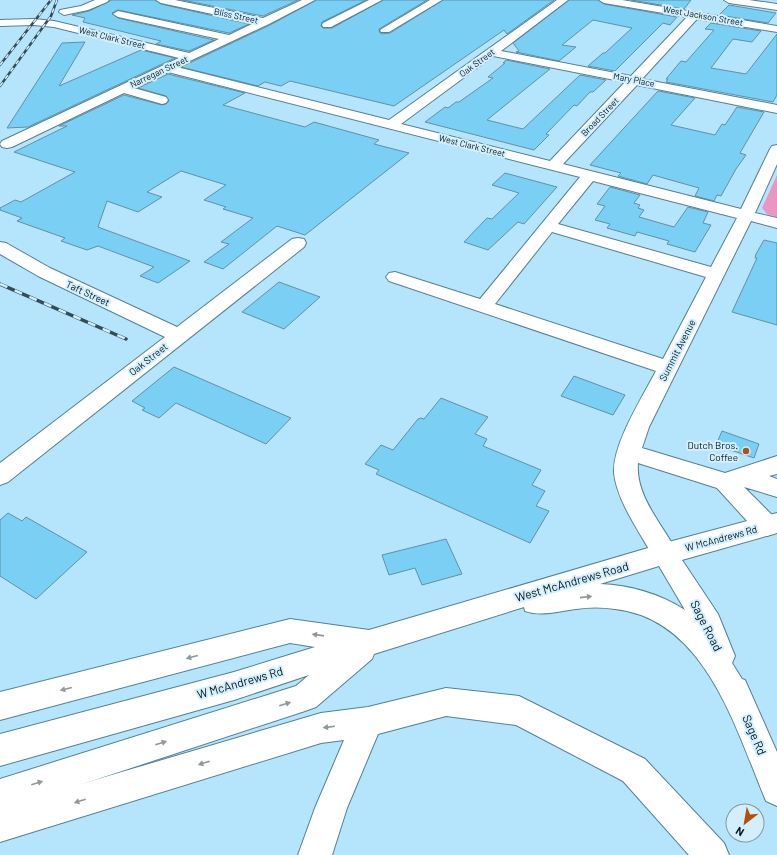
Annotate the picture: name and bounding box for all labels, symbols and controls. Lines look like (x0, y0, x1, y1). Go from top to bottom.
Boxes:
street label: West Jackson Street (662, 3, 744, 28)
street label: Bliss Street (213, 5, 259, 26)
street label: West Clark Street (78, 24, 146, 51)
street label: Oak Street (457, 46, 497, 79)
street label: Narregan Street (128, 53, 189, 90)
street label: Mary Place (612, 70, 656, 89)
street label: Broad Street (578, 95, 621, 138)
street label: West Clark Street (438, 132, 506, 159)
street label: Taft Street (64, 278, 112, 309)
street label: Summit Avenue (656, 317, 698, 383)
street label: Oak Street (126, 340, 170, 378)
place label: Dutch Bros. Coffee (688, 439, 738, 463)
marker: Dutch Bros. Coffee (741, 446, 751, 456)
street label: W McAndrews Rd (684, 523, 758, 553)
street label: West McAndrews Road (513, 558, 630, 604)
one-way arrow (580, 594, 593, 601)
street label: Sage Road (688, 598, 726, 653)
one-way arrow (312, 632, 324, 638)
one-way arrow (186, 655, 198, 661)
street label: W McAndrews Rd (195, 663, 284, 701)
one-way arrow (60, 687, 72, 693)
one-way arrow (279, 701, 291, 707)
street label: Sage Rd (740, 712, 770, 757)
one-way arrow (323, 724, 335, 730)
one-way arrow (155, 740, 167, 746)
one-way arrow (198, 760, 210, 766)
one-way arrow (31, 780, 43, 786)
one-way arrow (73, 798, 85, 804)
north arrow (725, 803, 765, 843)
text: N (733, 825, 746, 839)

